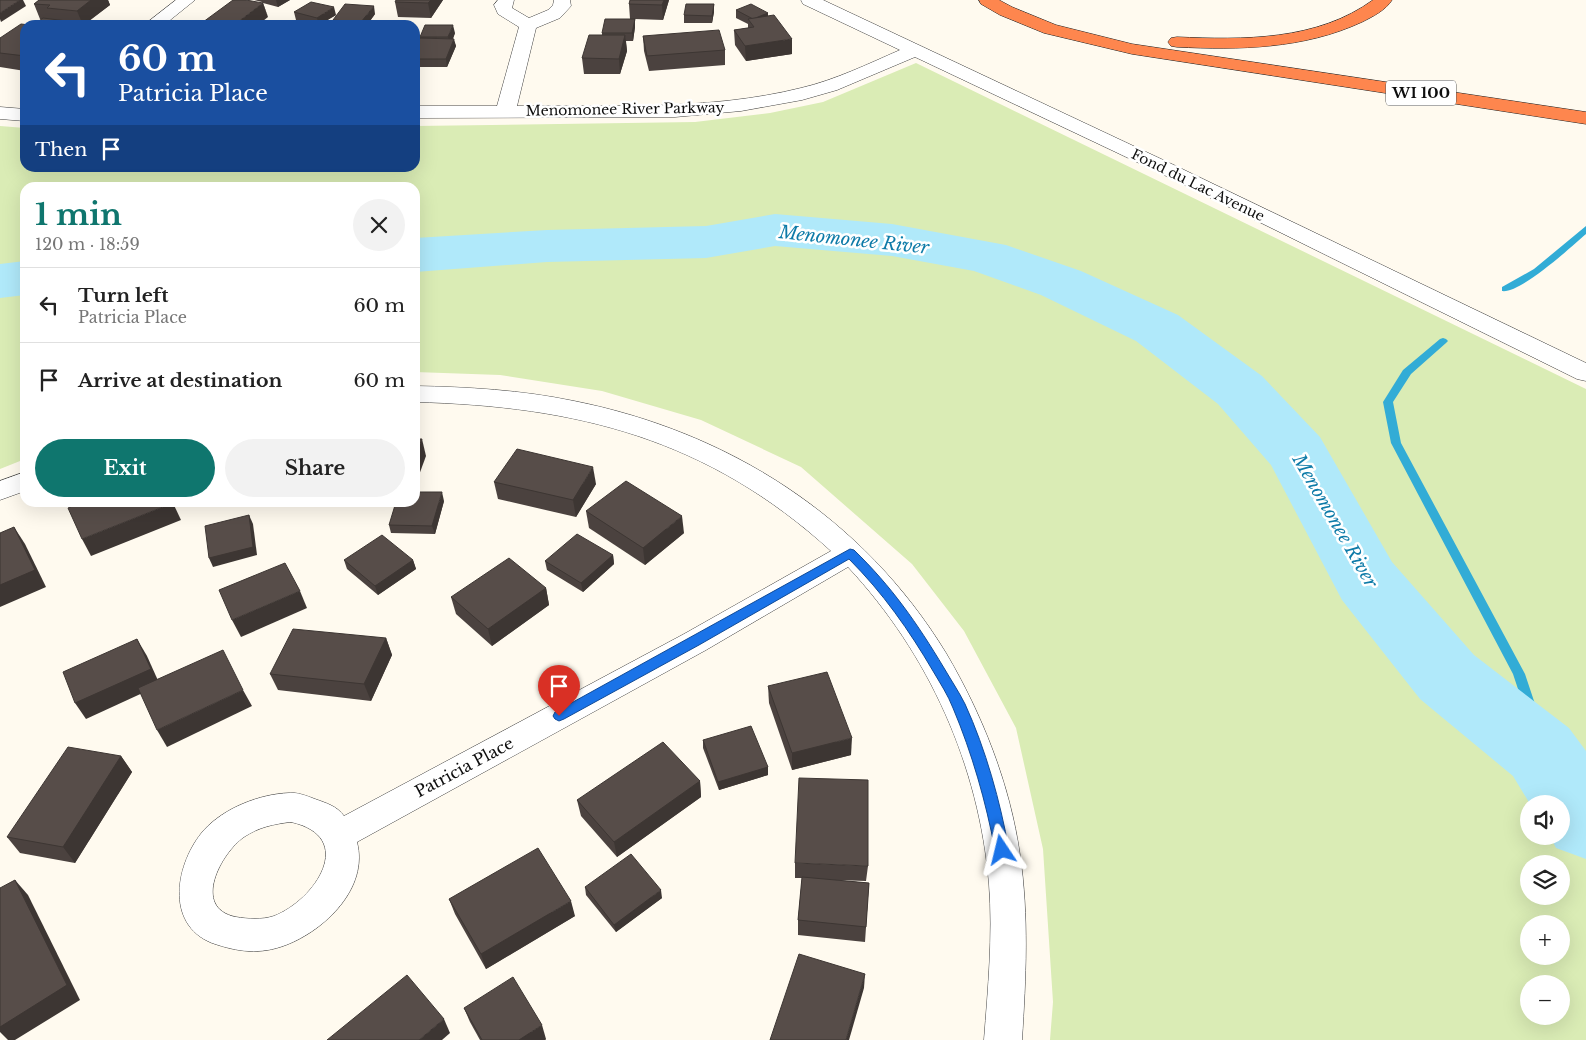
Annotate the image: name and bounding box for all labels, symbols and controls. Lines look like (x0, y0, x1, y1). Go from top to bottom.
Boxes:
text: 60 m (118, 37, 216, 80)
icon: left (35, 40, 100, 105)
text: Patricia Place (118, 80, 268, 107)
road number: WI 100 (1386, 80, 1456, 106)
street label: Menomonee River Parkway (526, 98, 725, 120)
icon: arrive (97, 135, 125, 163)
text: Then (35, 138, 87, 161)
street label: Fond du Lac Avenue (1128, 145, 1268, 225)
text: 1 min (35, 196, 122, 233)
button: close (353, 199, 405, 251)
water label: Menomonee River (777, 221, 931, 259)
text: 120 m · 18:59 (35, 234, 140, 254)
text: Turn left (78, 284, 169, 307)
icon: left (35, 291, 63, 319)
text: 60 m (353, 294, 405, 317)
text: Patricia Place (78, 307, 187, 327)
icon: arrive (35, 366, 63, 394)
text: Arrive at destination (78, 369, 282, 392)
text: 60 m (353, 369, 405, 392)
button: Exit (35, 439, 215, 497)
button: Share (225, 439, 405, 497)
water label: Menomonee River (1287, 449, 1383, 592)
pin (538, 665, 580, 716)
icon: arrive (545, 672, 573, 700)
street label: Patricia Place (411, 733, 517, 801)
map controls (1520, 795, 1570, 1025)
button: sound (1520, 795, 1570, 845)
position arrow (975, 823, 1027, 875)
button: layers (1520, 855, 1570, 905)
button: + (1520, 915, 1570, 965)
button: − (1520, 975, 1570, 1025)

